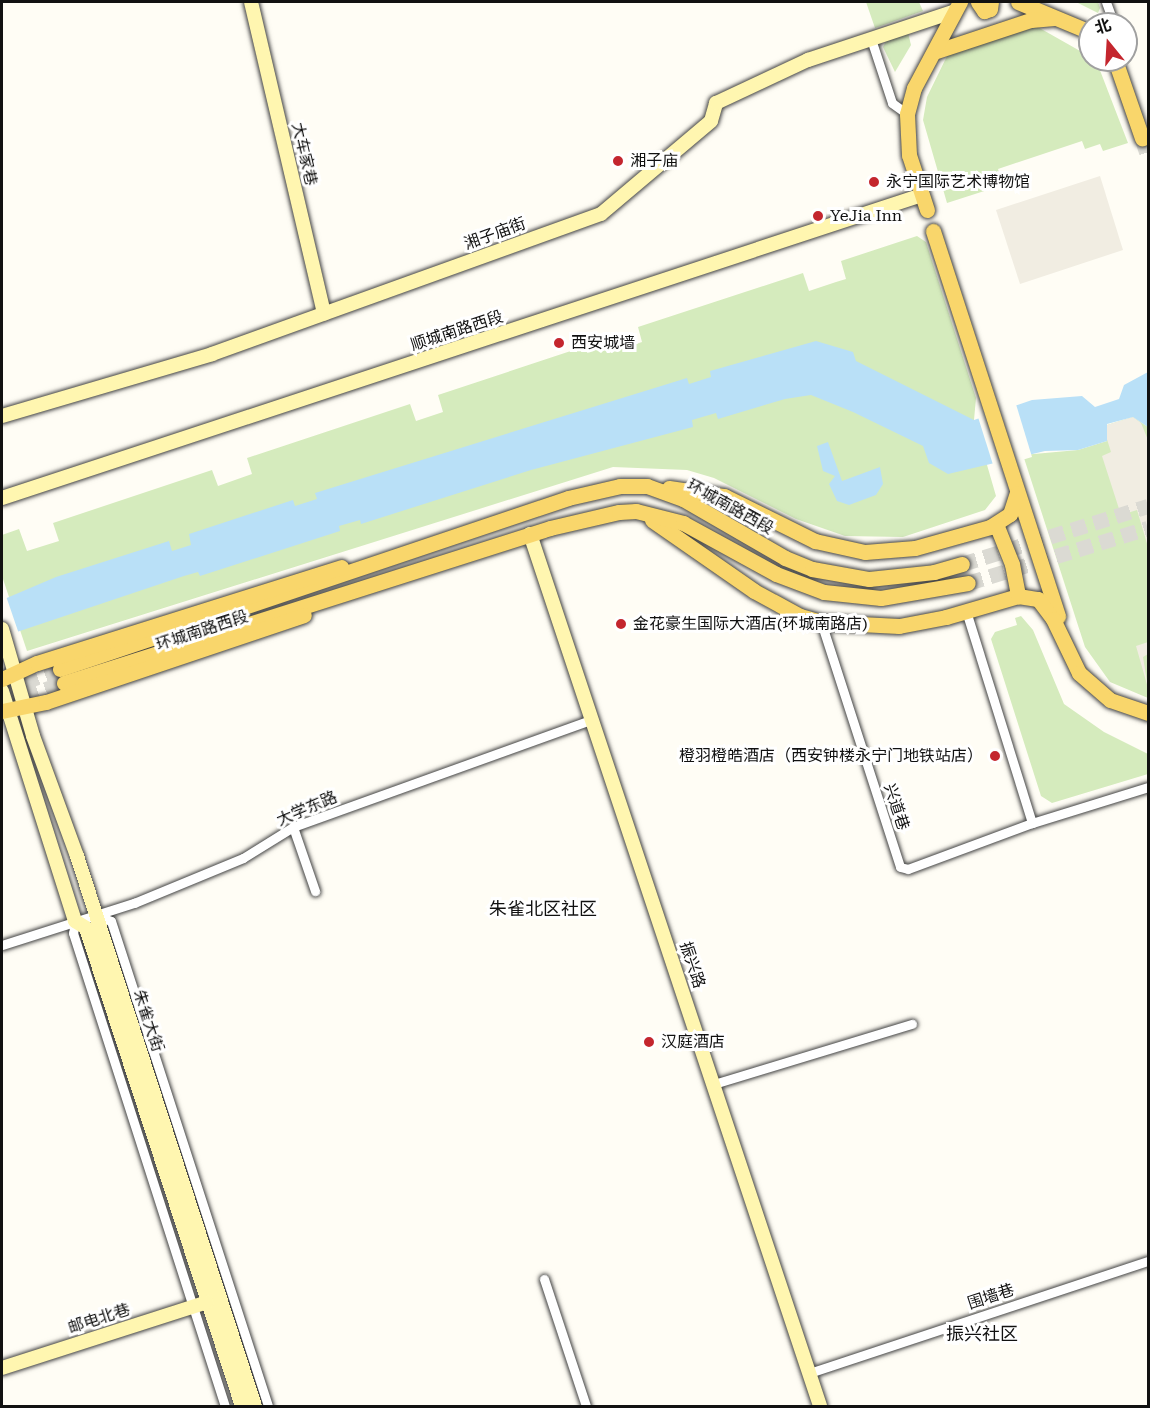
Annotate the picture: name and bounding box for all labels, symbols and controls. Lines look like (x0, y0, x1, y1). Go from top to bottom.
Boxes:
north arrow (1078, 12, 1138, 72)
text: 北 (1092, 15, 1113, 38)
street label: 大车家巷 (287, 121, 321, 187)
place label: 湘子庙 (630, 151, 678, 171)
marker: 湘子庙 (611, 154, 625, 168)
place label: 永宁国际艺术博物馆 (886, 172, 1030, 192)
marker: 永宁国际艺术博物馆 (867, 175, 881, 189)
place label: YeJia Inn (830, 206, 902, 226)
marker: YeJia Inn (811, 209, 825, 223)
street label: 湘子庙街 (462, 214, 528, 254)
street label: 顺城南路西段 (408, 307, 506, 355)
place label: 西安城墙 (571, 333, 635, 353)
marker: 西安城墙 (552, 336, 566, 350)
street label: 环城南路西段 (683, 475, 777, 539)
street label: 环城南路西段 (153, 607, 251, 655)
place label: 金花豪生国际大酒店(环城南路店) (633, 614, 867, 634)
marker: 金花豪生国际大酒店(环城南路店) (614, 617, 628, 631)
place label: 橙羽橙皓酒店（西安钟楼永宁门地铁站店） (679, 746, 983, 766)
marker: 橙羽橙皓酒店（西安钟楼永宁门地铁站店） (988, 749, 1002, 763)
street label: 兴道巷 (879, 781, 913, 833)
street label: 大学东路 (274, 788, 340, 830)
district label: 朱雀北区社区 (489, 898, 597, 920)
street label: 振兴路 (675, 939, 709, 991)
street label: 朱雀大街 (129, 988, 167, 1054)
place label: 汉庭酒店 (661, 1032, 725, 1052)
marker: 汉庭酒店 (642, 1035, 656, 1049)
street label: 围墙巷 (965, 1280, 1017, 1314)
street label: 邮电北巷 (66, 1300, 132, 1338)
district label: 振兴社区 (946, 1323, 1018, 1345)

